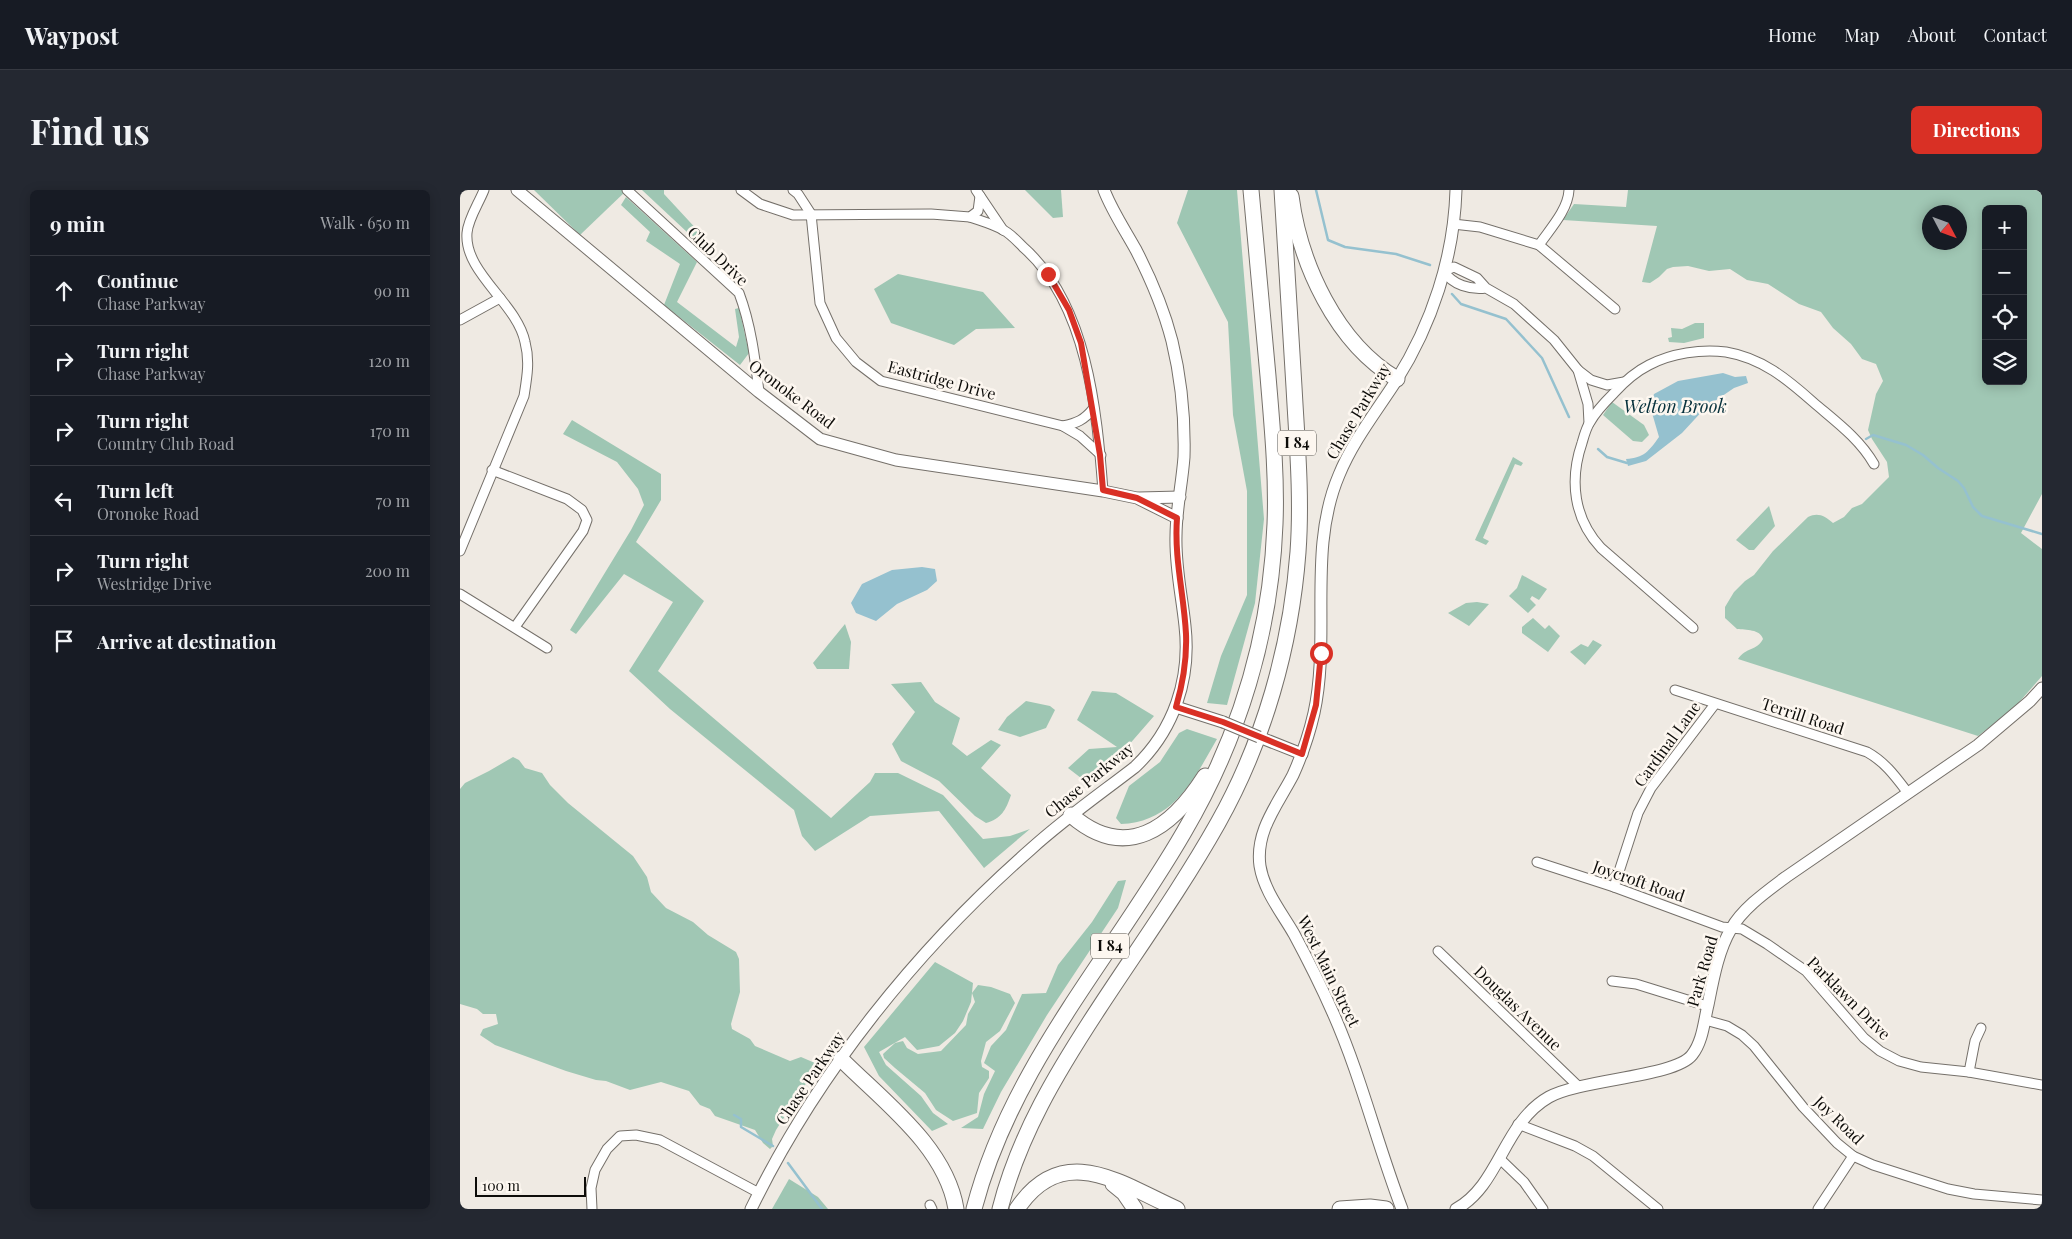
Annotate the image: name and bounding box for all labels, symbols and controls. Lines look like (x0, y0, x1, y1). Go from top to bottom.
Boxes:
text: Waypost (25, 19, 119, 51)
text: Home (1768, 23, 1816, 47)
text: Map (1844, 23, 1879, 47)
text: About (1907, 23, 1956, 47)
text: Contact (1984, 23, 2047, 47)
button: Directions (1911, 106, 2042, 154)
text: Find us (30, 107, 150, 154)
north arrow (1922, 205, 1967, 250)
map controls (1982, 205, 2027, 385)
button: + (1982, 205, 2027, 250)
text: 9 min (50, 209, 105, 237)
text: Walk · 650 m (320, 212, 410, 233)
street label: Club Drive (683, 221, 753, 290)
button: − (1982, 250, 2027, 295)
route end (1037, 263, 1060, 286)
text: Continue (97, 267, 178, 293)
icon: ahead (50, 277, 78, 305)
text: 90 m (374, 280, 410, 301)
text: Chase Parkway (97, 293, 206, 314)
button: locate (1982, 295, 2027, 340)
text: Turn right (97, 337, 189, 363)
button: layers (1982, 340, 2027, 385)
icon: right (50, 347, 78, 375)
text: 120 m (369, 350, 410, 371)
street label: Oronoke Road (745, 354, 840, 433)
street label: Eastridge Drive (886, 355, 999, 404)
street label: Chase Parkway (1321, 359, 1395, 463)
text: Chase Parkway (97, 363, 206, 384)
water label: Welton Brook (1623, 394, 1727, 418)
text: Turn right (97, 407, 189, 433)
icon: right (50, 417, 78, 445)
text: 170 m (370, 420, 410, 441)
road number: I 84 (1278, 430, 1316, 456)
text: Country Club Road (97, 433, 234, 454)
text: Turn left (97, 477, 174, 503)
icon: left (50, 487, 78, 515)
text: 70 m (376, 490, 410, 511)
text: Oronoke Road (97, 503, 199, 524)
text: Turn right (97, 547, 189, 573)
icon: right (50, 557, 78, 585)
text: 200 m (365, 560, 410, 581)
text: Westridge Drive (97, 573, 212, 594)
icon: arrive (50, 627, 78, 655)
text: Arrive at destination (97, 628, 277, 654)
route start (1310, 642, 1333, 665)
street label: Terrill Road (1759, 692, 1847, 739)
street label: Cardinal Lane (1628, 697, 1705, 791)
street label: Chase Parkway (1040, 737, 1137, 822)
street label: Joycroft Road (1589, 855, 1688, 906)
street label: West Main Street (1293, 911, 1366, 1030)
street label: Park Road (1681, 933, 1722, 1009)
road number: I 84 (1091, 934, 1129, 958)
street label: Parklawn Drive (1803, 951, 1896, 1044)
street label: Douglas Avenue (1470, 960, 1567, 1055)
street label: Chase Parkway (771, 1027, 849, 1129)
street label: Joy Road (1809, 1090, 1869, 1149)
scale bar (475, 1174, 586, 1197)
text: 100 m (482, 1176, 520, 1195)

